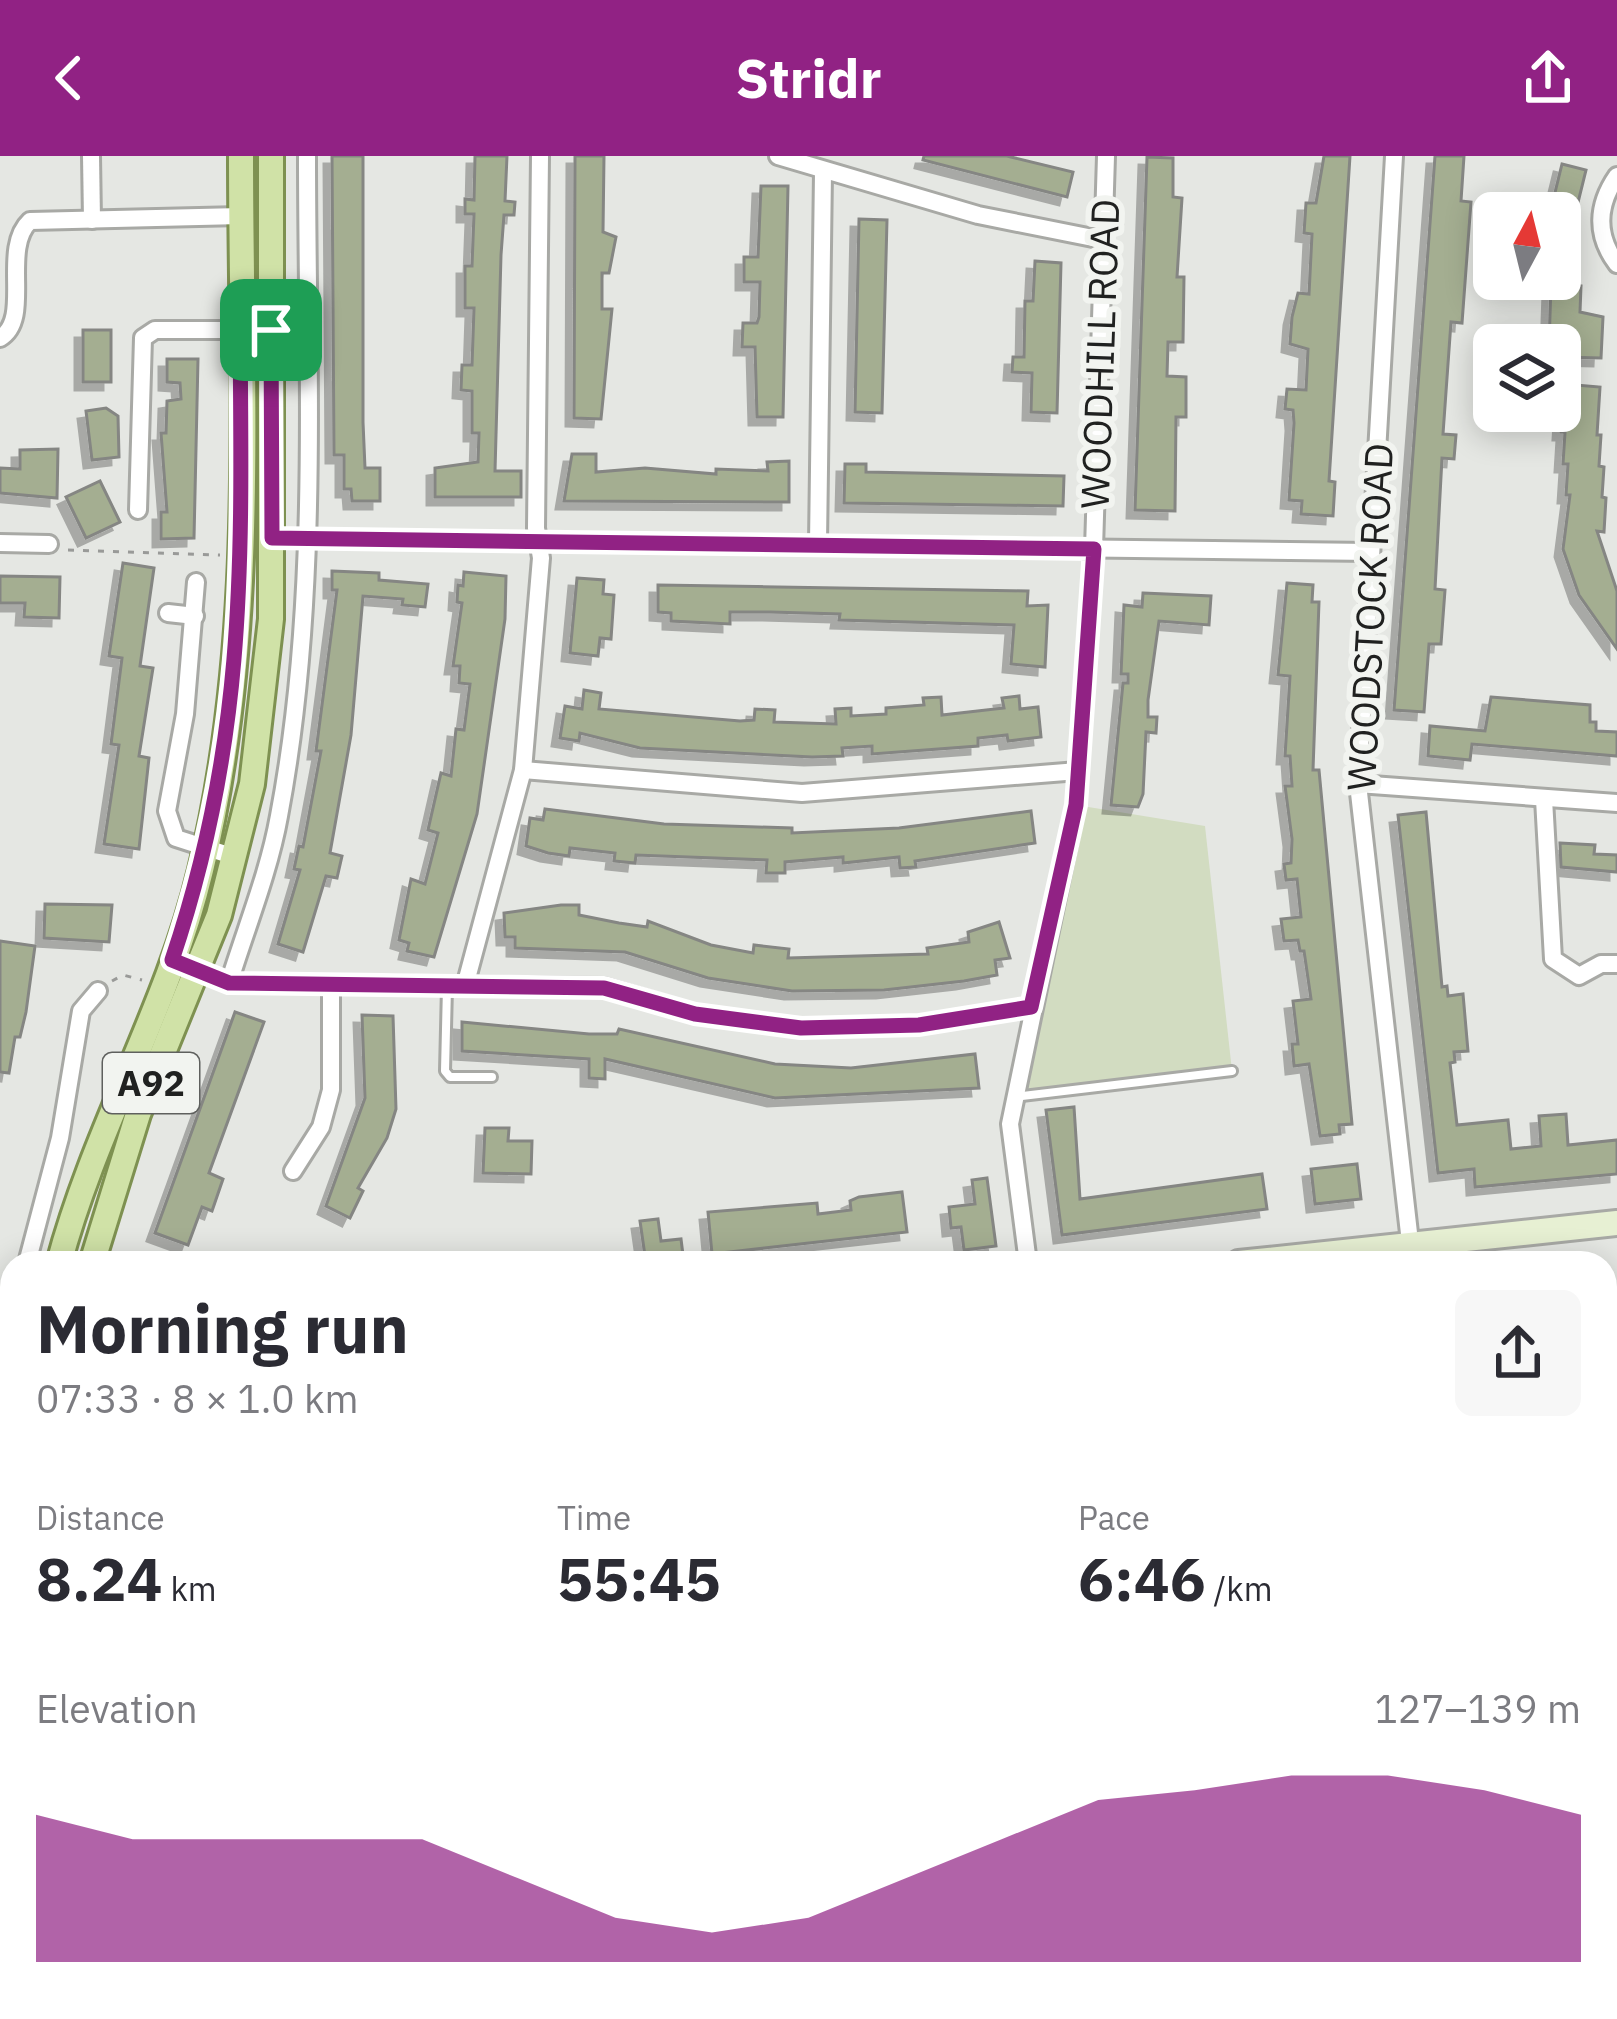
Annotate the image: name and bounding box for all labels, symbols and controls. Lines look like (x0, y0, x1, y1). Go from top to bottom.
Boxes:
text: Stridr (735, 43, 882, 113)
icon: back (36, 45, 102, 111)
icon: share (1515, 45, 1581, 111)
north arrow (1473, 192, 1581, 300)
map controls (1473, 192, 1581, 432)
street label: WOODHILL ROAD (1069, 198, 1130, 510)
pin (220, 279, 322, 381)
icon: arrive (238, 297, 304, 363)
button: layers (1473, 324, 1581, 432)
street label: WOODSTOCK ROAD (1335, 442, 1404, 792)
road number: A92 (103, 1053, 199, 1113)
text: Morning run (36, 1285, 409, 1371)
button: share (1455, 1290, 1581, 1416)
text: 07:33 · 8 × 1.0 km (36, 1373, 359, 1424)
text: Distance (36, 1496, 165, 1539)
text: Time (557, 1496, 631, 1539)
text: Pace (1078, 1496, 1150, 1539)
text: 8.24 (36, 1539, 163, 1618)
text: 55:45 (557, 1539, 721, 1618)
text: 6:46 (1078, 1539, 1206, 1618)
text: km (163, 1567, 217, 1610)
text: /km (1206, 1567, 1272, 1610)
text: Elevation (36, 1683, 198, 1734)
text: 127–139 m (1374, 1683, 1581, 1734)

